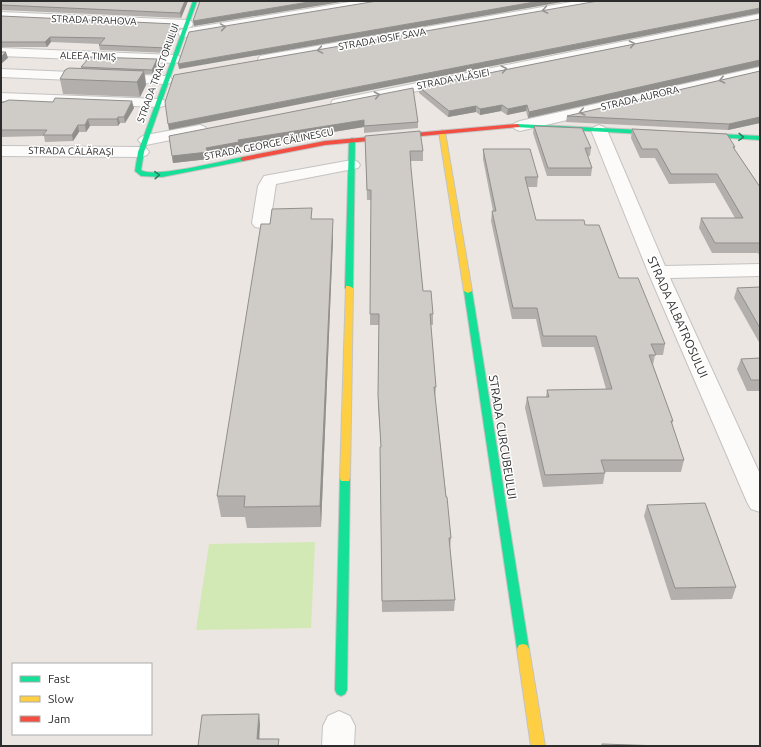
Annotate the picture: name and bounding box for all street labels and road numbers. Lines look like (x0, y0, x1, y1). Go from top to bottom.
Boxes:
street label: STRADA PRAHOVA (51, 13, 137, 27)
street label: STRADA TRACTORULUI (135, 22, 181, 124)
street label: STRADA IOSIF SAVA (337, 26, 427, 52)
street label: ALEEA TIMIȘ (60, 50, 116, 62)
street label: STRADA VLĂSIEI (416, 67, 490, 91)
street label: STRADA AURORA (600, 84, 681, 112)
street label: STRADA GEORGE CĂLINESCU (203, 126, 335, 162)
street label: STRADA CĂLĂRAȘI (28, 145, 114, 157)
street label: STRADA ALBATROSULUI (645, 254, 711, 380)
street label: STRADA CURCUBEULUI (487, 374, 519, 500)

